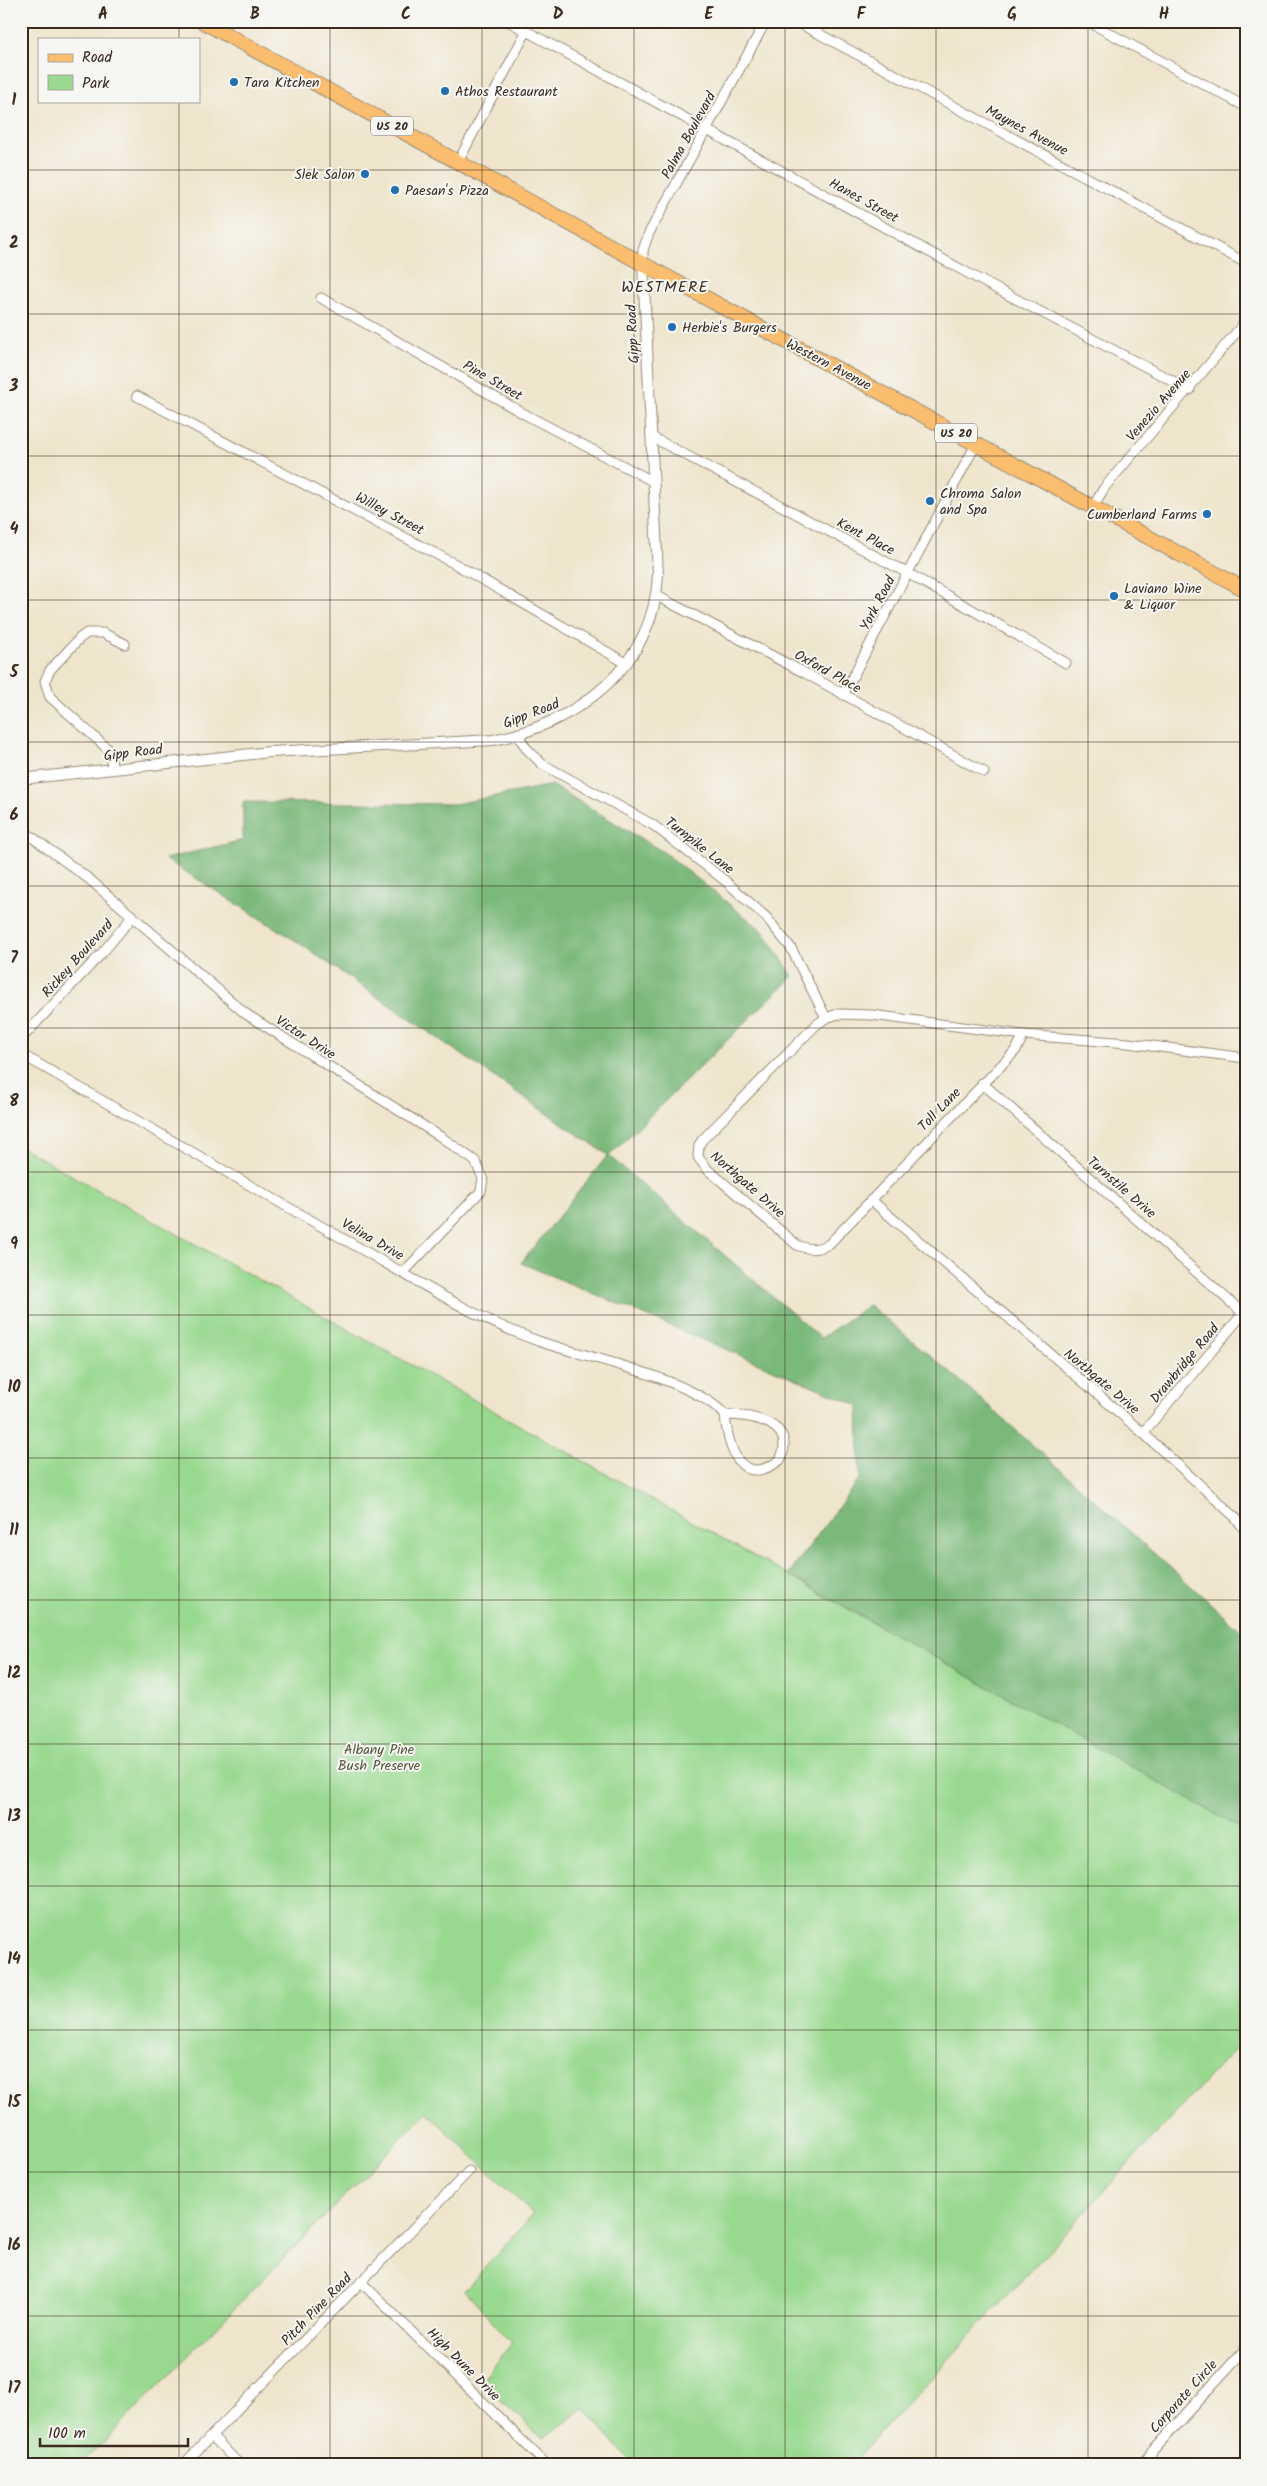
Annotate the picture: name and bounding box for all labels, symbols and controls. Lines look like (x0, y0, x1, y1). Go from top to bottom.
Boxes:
text: A (98, 2, 108, 27)
text: B (250, 2, 260, 27)
text: C (401, 2, 411, 27)
text: D (553, 2, 564, 27)
text: E (705, 2, 715, 27)
text: F (857, 2, 867, 27)
text: G (1007, 2, 1017, 27)
text: H (1159, 2, 1169, 27)
legend (38, 38, 200, 102)
text: Road (82, 46, 113, 70)
text: Park (82, 72, 110, 96)
place label: Tara Kitchen (244, 72, 319, 94)
marker: Tara Kitchen (228, 76, 240, 88)
place label: Athos Restaurant (455, 81, 558, 103)
marker: Athos Restaurant (439, 85, 451, 97)
street label: Palma Boulevard (656, 87, 722, 183)
text: 1 (12, 88, 17, 113)
street label: Maynes Avenue (981, 100, 1072, 162)
road number: US 20 (371, 116, 413, 136)
place label: Slek Salon (294, 164, 355, 186)
marker: Slek Salon (359, 168, 371, 180)
street label: Hanes Street (825, 173, 903, 229)
place label: Paesan's Pizza (405, 180, 489, 202)
marker: Paesan's Pizza (389, 184, 401, 196)
text: 2 (9, 231, 19, 256)
district label: WESTMERE (621, 275, 709, 300)
street label: Gipp Road (620, 303, 646, 364)
place label: Herbie's Burgers (682, 317, 777, 339)
marker: Herbie's Burgers (666, 321, 678, 333)
street label: Western Avenue (782, 333, 876, 397)
street label: Pine Street (458, 355, 527, 407)
street label: Venezio Avenue (1121, 364, 1197, 447)
text: 3 (9, 374, 19, 399)
road number: US 20 (935, 423, 977, 442)
place label: Chroma Salon and Spa (940, 483, 1021, 521)
street label: Willey Street (351, 487, 428, 542)
marker: Chroma Salon and Spa (924, 495, 936, 507)
place label: Cumberland Farms (1087, 504, 1197, 526)
marker: Cumberland Farms (1201, 508, 1213, 520)
street label: Kent Place (832, 512, 899, 562)
text: 4 (10, 517, 19, 542)
street label: York Road (854, 571, 902, 635)
place label: Laviano Wine & Liquor (1124, 578, 1202, 616)
marker: Laviano Wine & Liquor (1108, 590, 1120, 602)
street label: Oxford Place (790, 644, 866, 700)
text: 5 (9, 660, 20, 685)
street label: Gipp Road (500, 693, 564, 735)
street label: Gipp Road (103, 738, 165, 768)
text: 6 (10, 803, 19, 828)
street label: Turnpike Lane (660, 812, 739, 880)
street label: Rickey Boulevard (37, 914, 120, 1003)
text: 7 (10, 946, 18, 971)
street label: Victor Drive (271, 1010, 341, 1066)
street label: Toll Lane (913, 1082, 967, 1137)
text: 8 (9, 1089, 19, 1114)
street label: Northgate Drive (705, 1146, 790, 1224)
street label: Turnstile Drive (1082, 1151, 1161, 1225)
street label: Velina Drive (337, 1213, 409, 1267)
text: 9 (10, 1232, 18, 1257)
street label: Drawbridge Road (1145, 1318, 1226, 1408)
street label: Northgate Drive (1059, 1343, 1145, 1421)
text: 10 (7, 1375, 21, 1400)
text: 11 (9, 1518, 19, 1543)
text: 12 (7, 1661, 21, 1686)
park label: Albany Pine Bush Preserve (338, 1739, 421, 1777)
text: 13 (7, 1804, 21, 1829)
text: 14 (7, 1947, 21, 1972)
text: 15 (8, 2090, 22, 2115)
text: 16 (7, 2233, 21, 2258)
street label: Pitch Pine Road (276, 2267, 358, 2351)
street label: High Dune Drive (421, 2323, 506, 2407)
street label: Corporate Circle (1144, 2354, 1224, 2439)
text: 17 (8, 2376, 21, 2401)
scale bar (40, 2416, 188, 2448)
text: 100 m (48, 2422, 86, 2446)

